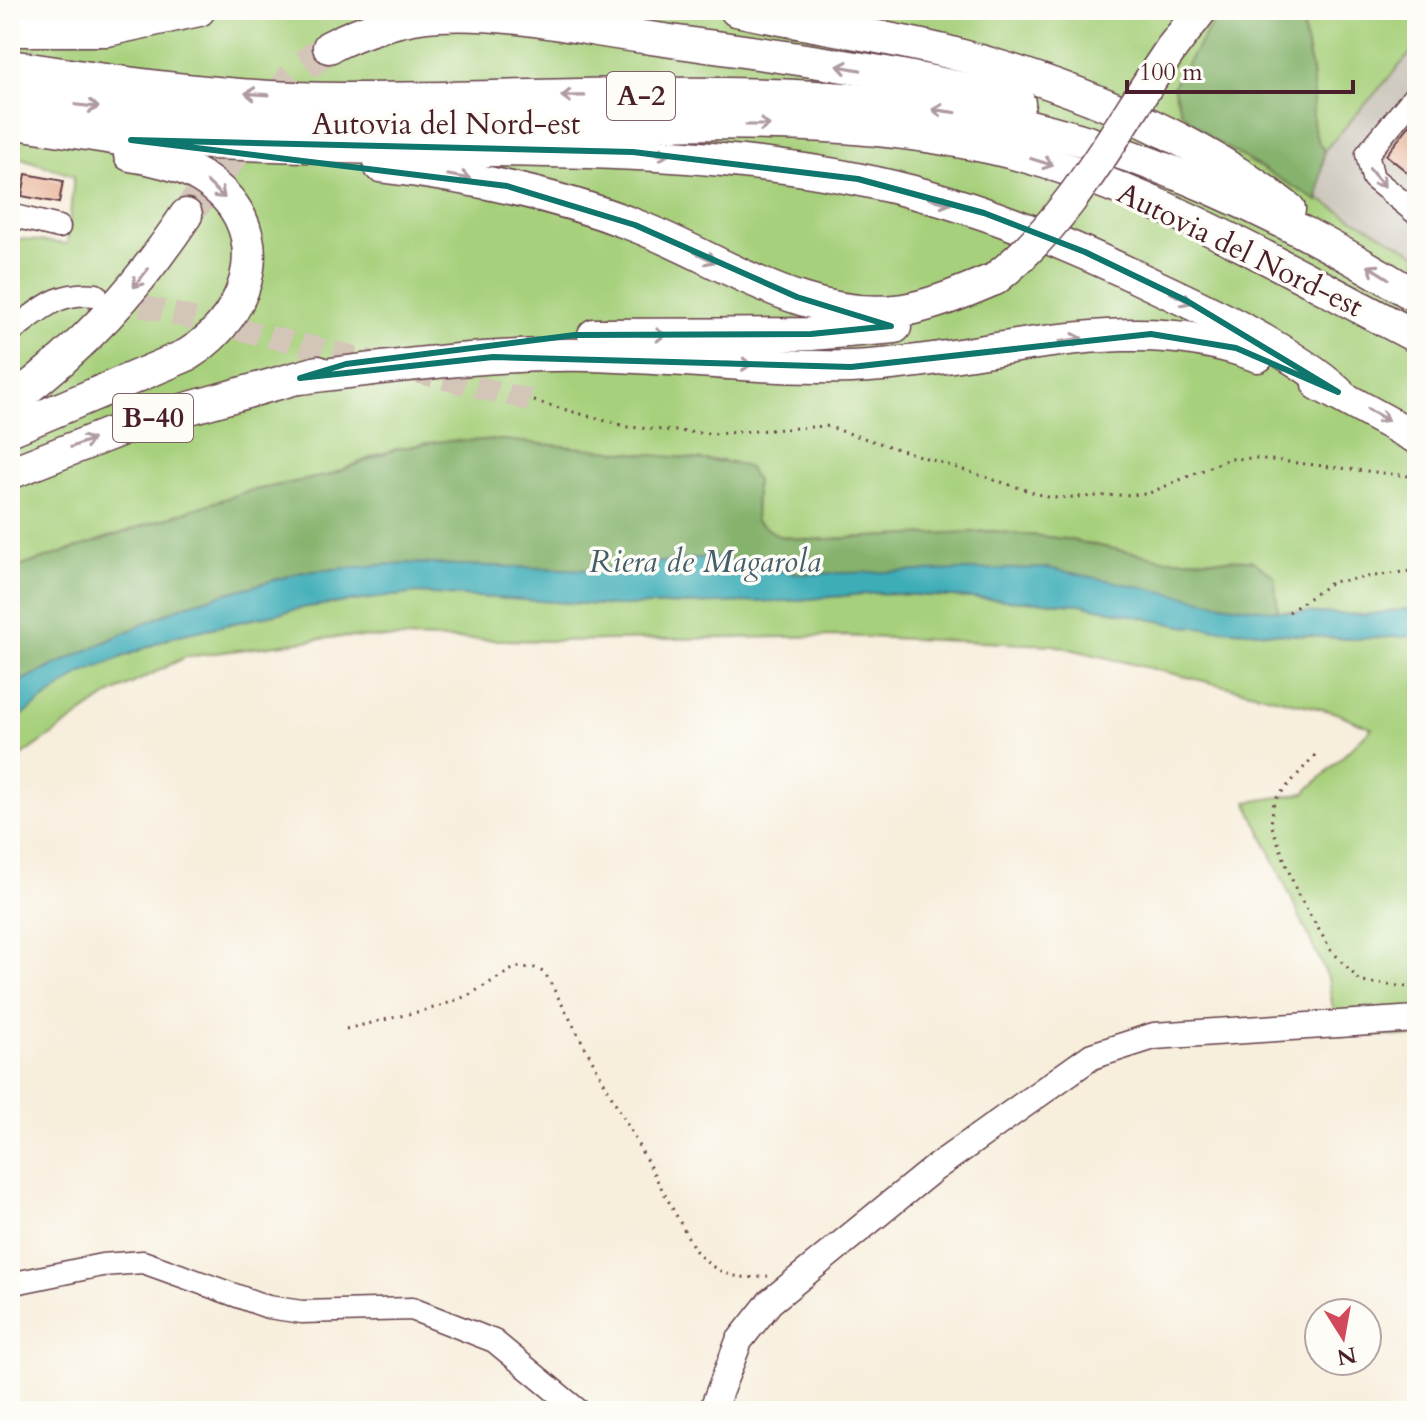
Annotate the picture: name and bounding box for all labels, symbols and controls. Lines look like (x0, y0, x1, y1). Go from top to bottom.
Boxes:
scale bar (1127, 44, 1353, 94)
text: 100 m (1139, 56, 1203, 89)
one-way arrow (837, 60, 862, 75)
road number: A-2 (607, 72, 675, 120)
one-way arrow (244, 86, 271, 101)
one-way arrow (560, 89, 587, 104)
one-way arrow (73, 99, 100, 114)
one-way arrow (931, 103, 958, 118)
street label: Autovia del Nord-est (312, 104, 581, 145)
one-way arrow (744, 117, 771, 133)
one-way arrow (643, 146, 670, 161)
one-way arrow (1029, 156, 1054, 170)
one-way arrow (1367, 167, 1385, 188)
one-way arrow (446, 170, 471, 185)
street label: Autovia del Nord-est (1110, 173, 1370, 328)
one-way arrow (206, 180, 226, 199)
one-way arrow (927, 195, 953, 210)
one-way arrow (693, 250, 717, 265)
one-way arrow (1367, 264, 1390, 280)
one-way arrow (132, 267, 150, 288)
one-way arrow (1169, 291, 1193, 306)
one-way arrow (640, 327, 667, 343)
one-way arrow (1058, 332, 1083, 347)
one-way arrow (726, 357, 753, 372)
road number: B-40 (113, 394, 193, 442)
one-way arrow (1365, 408, 1389, 423)
one-way arrow (69, 435, 94, 449)
water label: Riera de Magarola (589, 540, 821, 584)
north arrow (1303, 1297, 1383, 1377)
text: N (1334, 1339, 1359, 1372)

